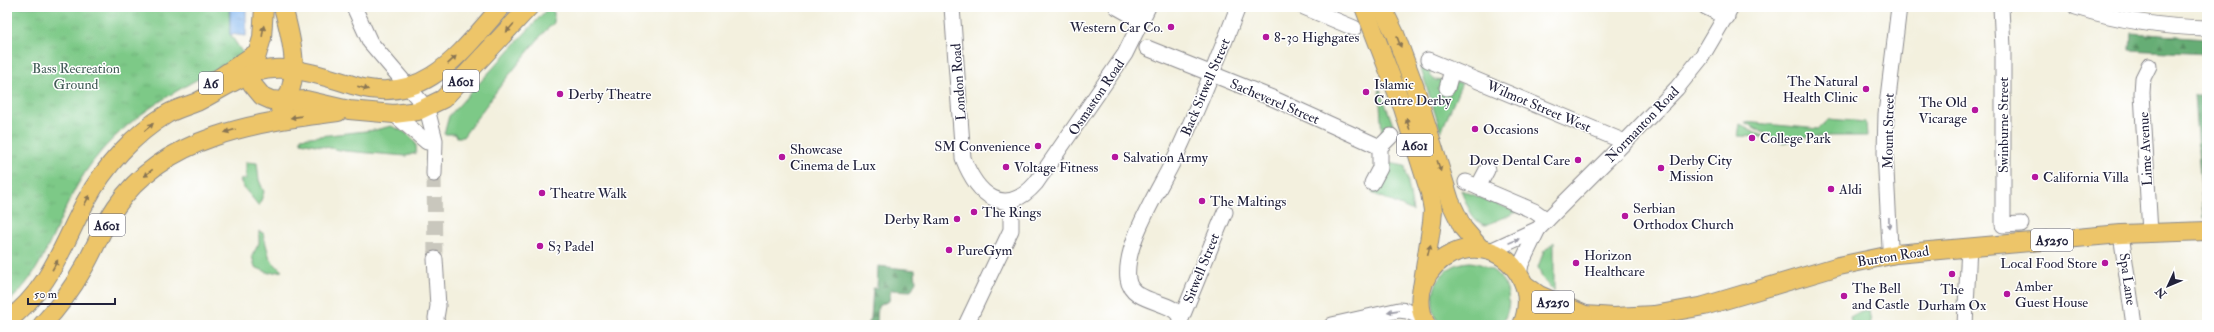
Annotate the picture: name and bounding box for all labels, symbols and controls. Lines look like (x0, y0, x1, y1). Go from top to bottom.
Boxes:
place label: Western Car Co. (1069, 19, 1163, 36)
marker: Western Car Co. (1166, 22, 1176, 32)
one-way arrow (505, 23, 514, 33)
one-way arrow (260, 25, 266, 37)
place label: 8-30 Highgates (1274, 29, 1359, 46)
marker: 8-30 Highgates (1261, 32, 1271, 42)
street label: Back Sitwell Street (1177, 35, 1234, 139)
one-way arrow (1396, 37, 1402, 49)
street label: London Road (947, 43, 970, 121)
one-way arrow (447, 55, 457, 65)
street label: Osmaston Road (1065, 56, 1128, 139)
park label: Bass Recreation Ground (32, 60, 120, 93)
road number: A601 (443, 70, 479, 92)
road number: A6 (199, 72, 223, 94)
place label: The Natural Health Clinic (1783, 73, 1858, 106)
street label: Sacheverel Street (1228, 75, 1322, 128)
place label: Islamic Centre Derby (1374, 76, 1452, 110)
street label: Wilmot Street West (1483, 76, 1594, 136)
street label: Swinburne Street (1995, 76, 2012, 173)
street label: Normanton Road (1602, 83, 1683, 166)
marker: The Natural Health Clinic (1861, 84, 1871, 94)
one-way arrow (357, 85, 369, 91)
place label: Derby Theatre (568, 86, 651, 104)
marker: Islamic Centre Derby (1361, 87, 1371, 97)
marker: Derby Theatre (555, 89, 565, 99)
street label: Mount Street (1879, 93, 1898, 169)
place label: The Old Vicarage (1918, 94, 1967, 127)
marker: The Old Vicarage (1970, 105, 1980, 115)
street label: Lime Avenue (2135, 111, 2156, 186)
one-way arrow (290, 114, 302, 120)
one-way arrow (1405, 117, 1411, 129)
place label: Occasions (1483, 121, 1539, 138)
one-way arrow (144, 123, 155, 132)
marker: Occasions (1470, 124, 1480, 134)
one-way arrow (224, 128, 236, 134)
place label: College Park (1760, 130, 1831, 147)
marker: College Park (1747, 133, 1757, 143)
road number: A601 (1397, 134, 1433, 156)
place label: SM Convenience (935, 138, 1030, 155)
place label: Showcase Cinema de Lux (790, 141, 877, 174)
marker: SM Convenience (1033, 141, 1043, 151)
place label: Salvation Army (1123, 149, 1209, 167)
marker: Showcase Cinema de Lux (777, 152, 787, 162)
marker: Salvation Army (1110, 152, 1120, 162)
place label: Dove Dental Care (1469, 152, 1570, 169)
place label: Derby City Mission (1669, 152, 1733, 185)
marker: Dove Dental Care (1573, 155, 1583, 165)
place label: Voltage Fitness (1014, 159, 1099, 176)
one-way arrow (1436, 160, 1442, 172)
marker: Voltage Fitness (1001, 162, 1011, 172)
marker: Derby City Mission (1656, 163, 1666, 173)
one-way arrow (142, 169, 153, 178)
place label: California Villa (2043, 169, 2129, 186)
marker: California Villa (2030, 172, 2040, 182)
place label: Aldi (1838, 181, 1862, 198)
marker: Aldi (1826, 184, 1836, 194)
place label: Theatre Walk (550, 185, 627, 202)
marker: Theatre Walk (537, 188, 547, 198)
place label: The Maltings (1210, 193, 1287, 210)
one-way arrow (83, 195, 90, 206)
marker: The Maltings (1197, 196, 1207, 206)
place label: Serbian Orthodox Church (1633, 200, 1734, 233)
place label: The Rings (982, 204, 1041, 221)
marker: The Rings (969, 207, 979, 217)
place label: Derby Ram (884, 211, 949, 229)
marker: Serbian Orthodox Church (1620, 211, 1630, 221)
road number: A601 (89, 214, 125, 236)
marker: Derby Ram (952, 214, 962, 224)
one-way arrow (1886, 217, 1892, 230)
road number: A5250 (2031, 229, 2073, 251)
street label: Sitwell Street (1180, 230, 1223, 306)
place label: S3 Padel (548, 238, 594, 255)
one-way arrow (1509, 238, 1520, 244)
marker: S3 Padel (535, 241, 545, 251)
place label: PureGym (957, 242, 1012, 260)
street label: Burton Road (1856, 242, 1930, 271)
one-way arrow (1426, 243, 1432, 256)
marker: PureGym (944, 245, 954, 255)
place label: Horizon Healthcare (1584, 247, 1645, 280)
street label: Spa Lane (2114, 252, 2140, 307)
place label: Local Food Store (2000, 255, 2097, 272)
marker: Horizon Healthcare (1571, 258, 1581, 268)
marker: Local Food Store (2100, 258, 2110, 268)
one-way arrow (52, 259, 58, 271)
north arrow (2148, 266, 2188, 306)
marker: The Durham Ox (1947, 269, 1957, 279)
place label: Amber Guest House (2014, 278, 2088, 311)
scale bar (28, 280, 115, 306)
place label: The Bell and Castle (1852, 280, 1910, 313)
place label: The Durham Ox (1918, 281, 1987, 314)
text: N (2152, 284, 2170, 301)
text: 50 m (34, 287, 58, 302)
marker: Amber Guest House (2002, 289, 2012, 299)
road number: A5250 (1532, 291, 1574, 313)
marker: The Bell and Castle (1839, 291, 1849, 301)
one-way arrow (1387, 308, 1399, 315)

